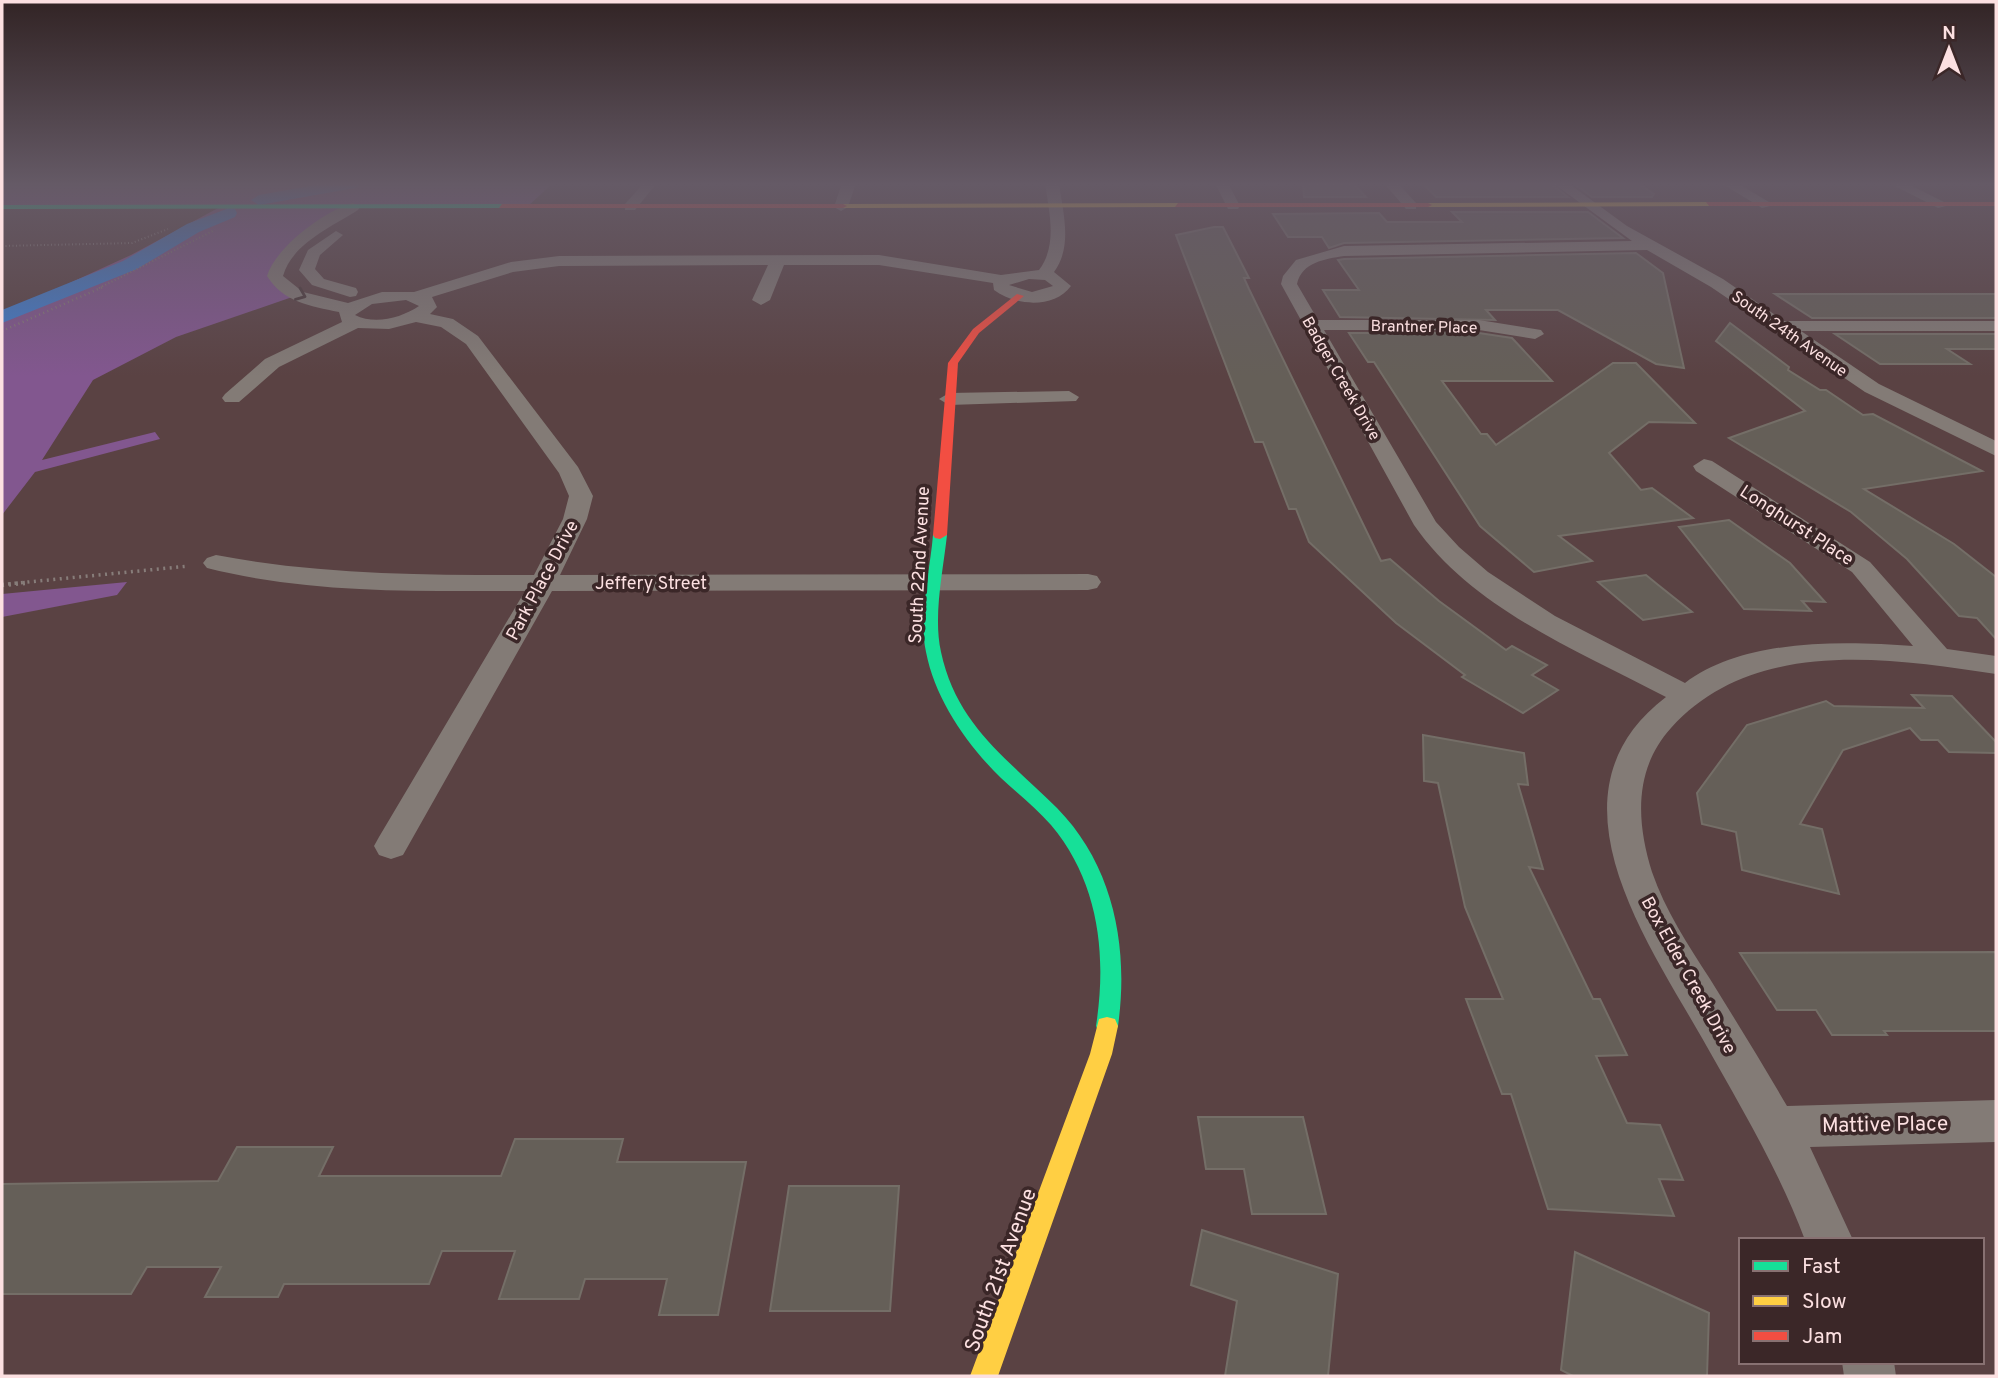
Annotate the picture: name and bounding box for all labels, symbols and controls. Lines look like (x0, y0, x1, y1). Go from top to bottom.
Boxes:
north arrow (1914, 14, 1984, 84)
text: N (1942, 22, 1956, 46)
one-way arrow (294, 287, 306, 301)
street label: South 24th Avenue (1727, 287, 1851, 382)
street label: Badger Creek Drive (1297, 313, 1384, 445)
street label: Brantner Place (1370, 317, 1478, 339)
street label: Longhurst Place (1735, 481, 1858, 572)
street label: South 22nd Avenue (905, 486, 936, 644)
street label: Park Place Drive (502, 517, 585, 645)
street label: Jeffery Street (595, 573, 707, 596)
street label: Box Elder Creek Drive (1635, 893, 1740, 1058)
street label: Mattive Place (1822, 1111, 1948, 1140)
street label: South 21st Avenue (959, 1185, 1044, 1356)
legend (1739, 1238, 1984, 1364)
text: Fast (1802, 1254, 1841, 1281)
text: Slow (1802, 1289, 1847, 1316)
text: Jam (1802, 1324, 1843, 1351)

